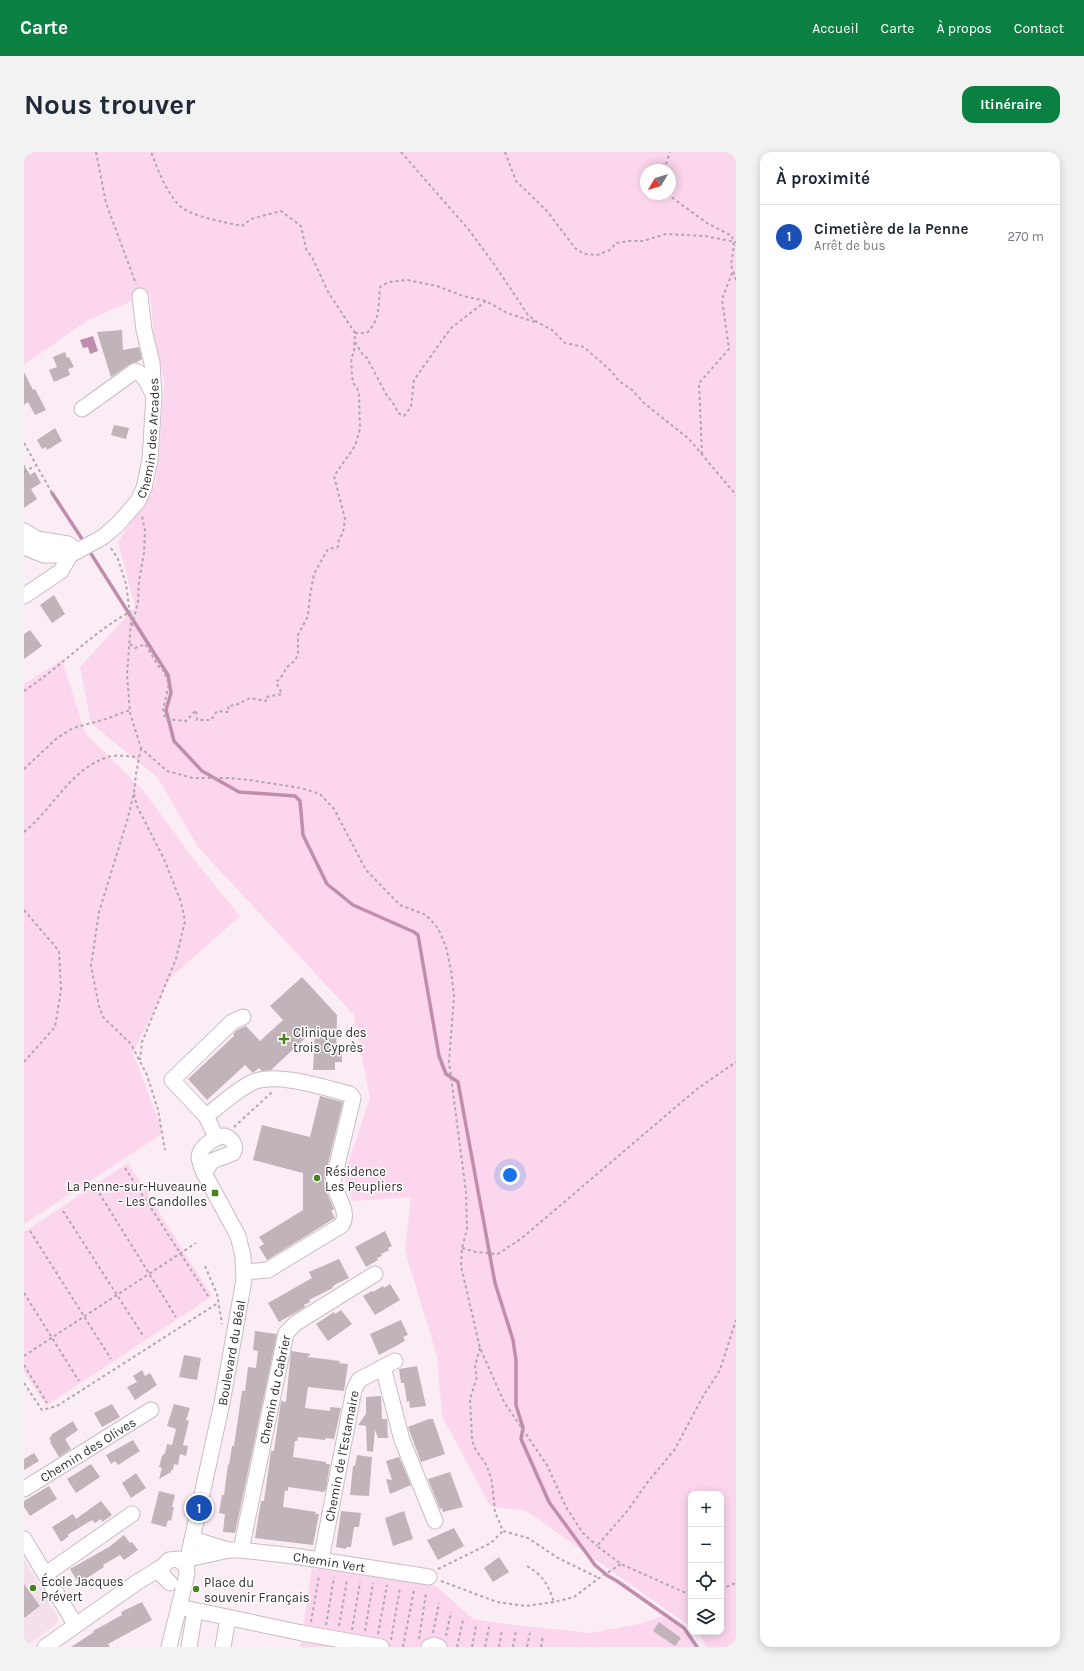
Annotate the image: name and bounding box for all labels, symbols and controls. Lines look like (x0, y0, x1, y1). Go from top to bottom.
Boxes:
text: Carte (20, 17, 68, 39)
text: Accueil (812, 20, 859, 37)
text: Carte (881, 20, 914, 37)
text: À propos (936, 20, 992, 37)
text: Contact (1014, 20, 1064, 37)
button: Itinéraire (962, 86, 1060, 123)
text: Nous trouver (24, 88, 195, 121)
north arrow (640, 164, 676, 200)
text: À proximité (776, 168, 870, 188)
text: Cimetière de la Penne (814, 220, 968, 238)
text: 1 (787, 229, 791, 244)
text: 270 m (1007, 229, 1044, 244)
text: Arrêt de bus (814, 238, 885, 253)
street label: Chemin des Arcades (133, 377, 162, 501)
place label: Clinique des trois Cyprès (293, 1025, 367, 1055)
marker: Clinique des trois Cyprès (278, 1033, 290, 1045)
place label: Résidence Les Peupliers (325, 1164, 403, 1194)
your location (500, 1165, 520, 1185)
marker: Résidence Les Peupliers (312, 1173, 322, 1183)
place label: La Penne-sur-Huveaune - Les Candolles (67, 1179, 207, 1209)
marker: La Penne-sur-Huveaune - Les Candolles (210, 1188, 220, 1198)
street label: Boulevard du Béal (214, 1299, 248, 1407)
street label: Chemin du Cabrier (256, 1333, 293, 1445)
street label: Chemin de l'Estamaire (321, 1389, 361, 1523)
street label: Chemin des Olives (37, 1414, 138, 1485)
map controls (688, 1491, 724, 1635)
button: + (688, 1491, 724, 1527)
pin: 1 (186, 1493, 212, 1523)
button: − (688, 1527, 724, 1563)
street label: Chemin Vert (292, 1548, 366, 1575)
button: locate (688, 1563, 724, 1599)
place label: École Jacques Prévert (41, 1572, 124, 1604)
place label: Place du souvenir Français (204, 1575, 310, 1605)
marker: École Jacques Prévert (28, 1583, 38, 1593)
marker: Place du souvenir Français (191, 1584, 201, 1594)
button: layers (688, 1599, 724, 1635)

